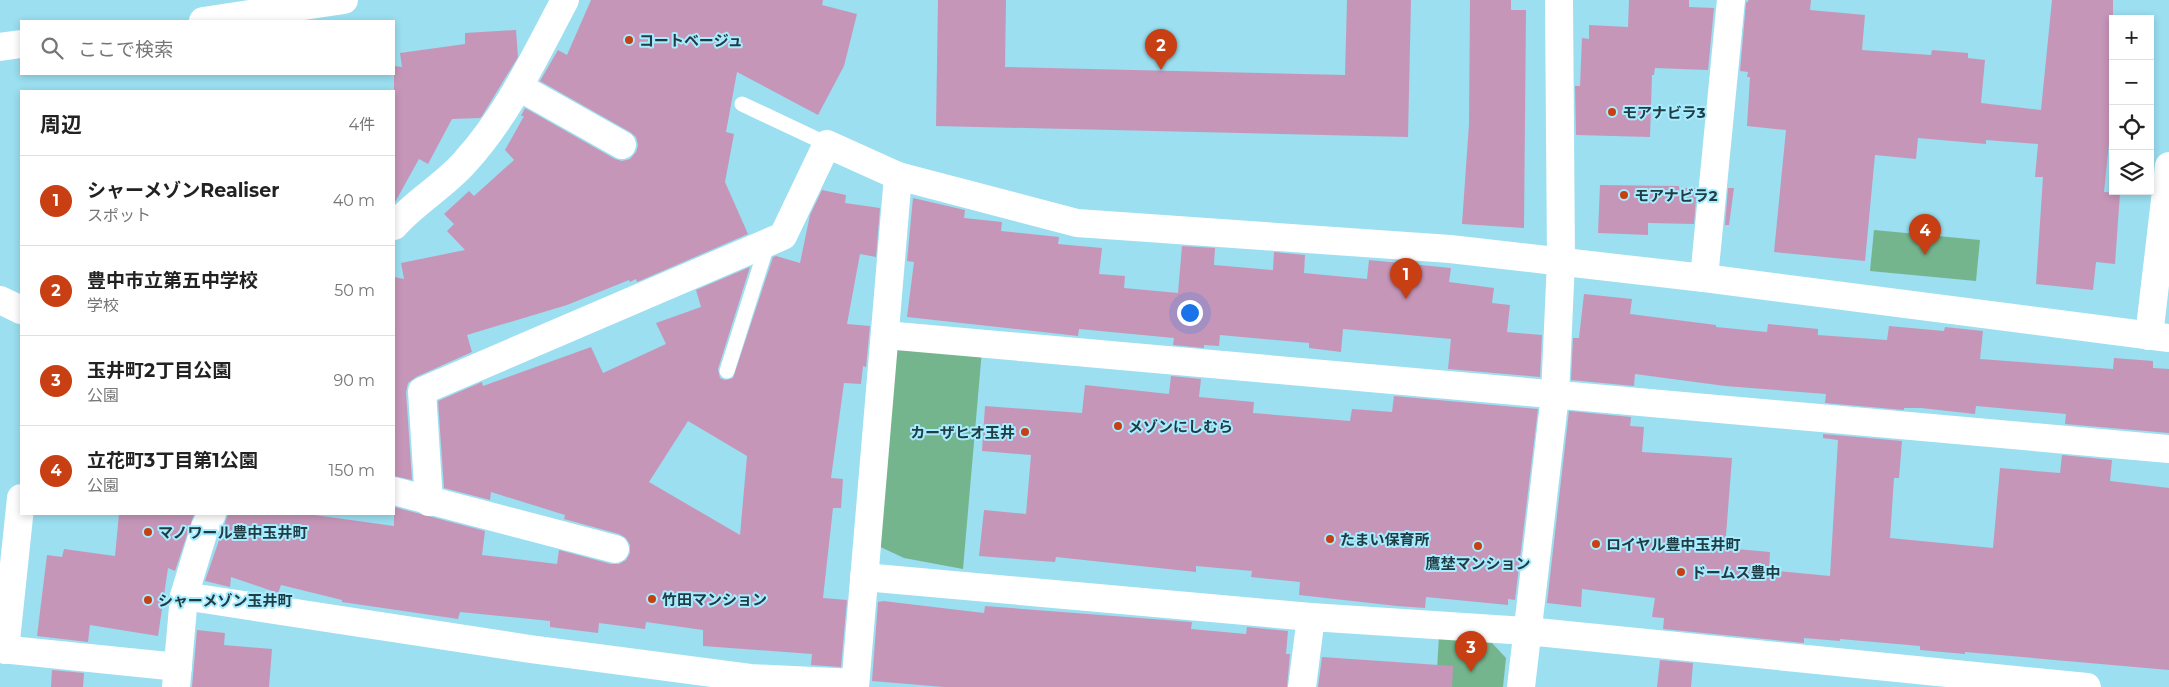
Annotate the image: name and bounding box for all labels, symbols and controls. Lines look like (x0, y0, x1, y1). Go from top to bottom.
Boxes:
map controls (2109, 15, 2154, 195)
button: + (2109, 15, 2154, 60)
search box (20, 20, 395, 75)
pin: 2 (1145, 29, 1177, 70)
place label: コートベージュ (639, 31, 743, 50)
icon: search (38, 34, 66, 62)
marker: コートベージュ (623, 34, 635, 46)
text: ここで検索 (78, 38, 173, 61)
button: − (2109, 60, 2154, 105)
place label: モアナビラ3 (1622, 103, 1706, 122)
button: locate (2109, 105, 2154, 150)
marker: モアナビラ3 (1606, 106, 1618, 118)
text: 周辺 (40, 112, 82, 137)
text: 4件 (348, 115, 375, 134)
button: layers (2109, 150, 2154, 195)
text: シャーメゾンRealiser (87, 179, 279, 202)
place label: モアナビラ2 (1634, 186, 1718, 205)
marker: モアナビラ2 (1618, 189, 1630, 201)
text: 1 (53, 191, 59, 210)
text: 40 m (333, 191, 375, 210)
text: スポット (87, 206, 151, 225)
pin: 4 (1909, 214, 1941, 255)
pin: 1 (1390, 258, 1422, 299)
text: 豊中市立第五中学校 (87, 269, 258, 292)
text: 2 (51, 281, 61, 300)
text: 50 m (334, 281, 375, 300)
text: 学校 (87, 296, 119, 315)
your location (1177, 300, 1203, 326)
text: 玉井町2丁目公園 (87, 359, 231, 382)
text: 3 (51, 371, 61, 390)
text: 90 m (333, 371, 375, 390)
text: 公園 (87, 386, 119, 405)
place label: メゾンにしむら (1128, 417, 1233, 436)
marker: メゾンにしむら (1112, 420, 1124, 432)
place label: カーザヒオ玉井 (910, 423, 1015, 442)
marker: カーザヒオ玉井 (1019, 426, 1031, 438)
text: 立花町3丁目第1公園 (87, 449, 258, 472)
text: 4 (50, 461, 62, 480)
text: 150 m (328, 461, 375, 480)
text: 公園 (87, 476, 119, 495)
place label: マノワール豊中玉井町 (158, 523, 308, 542)
marker: マノワール豊中玉井町 (142, 526, 154, 538)
place label: たまい保育所 (1340, 530, 1430, 549)
marker: たまい保育所 (1324, 533, 1336, 545)
place label: ロイヤル豊中玉井町 (1606, 535, 1741, 554)
marker: ロイヤル豊中玉井町 (1590, 538, 1602, 550)
marker: 鷹埜マンション (1472, 540, 1484, 552)
place label: 鷹埜マンション (1425, 554, 1531, 573)
place label: ドームス豊中 (1691, 563, 1781, 582)
marker: ドームス豊中 (1675, 566, 1687, 578)
place label: 竹田マンション (662, 590, 767, 609)
place label: シャーメゾン玉井町 (158, 591, 292, 610)
marker: 竹田マンション (646, 593, 658, 605)
marker: シャーメゾン玉井町 (142, 594, 154, 606)
pin: 3 (1455, 631, 1487, 672)

